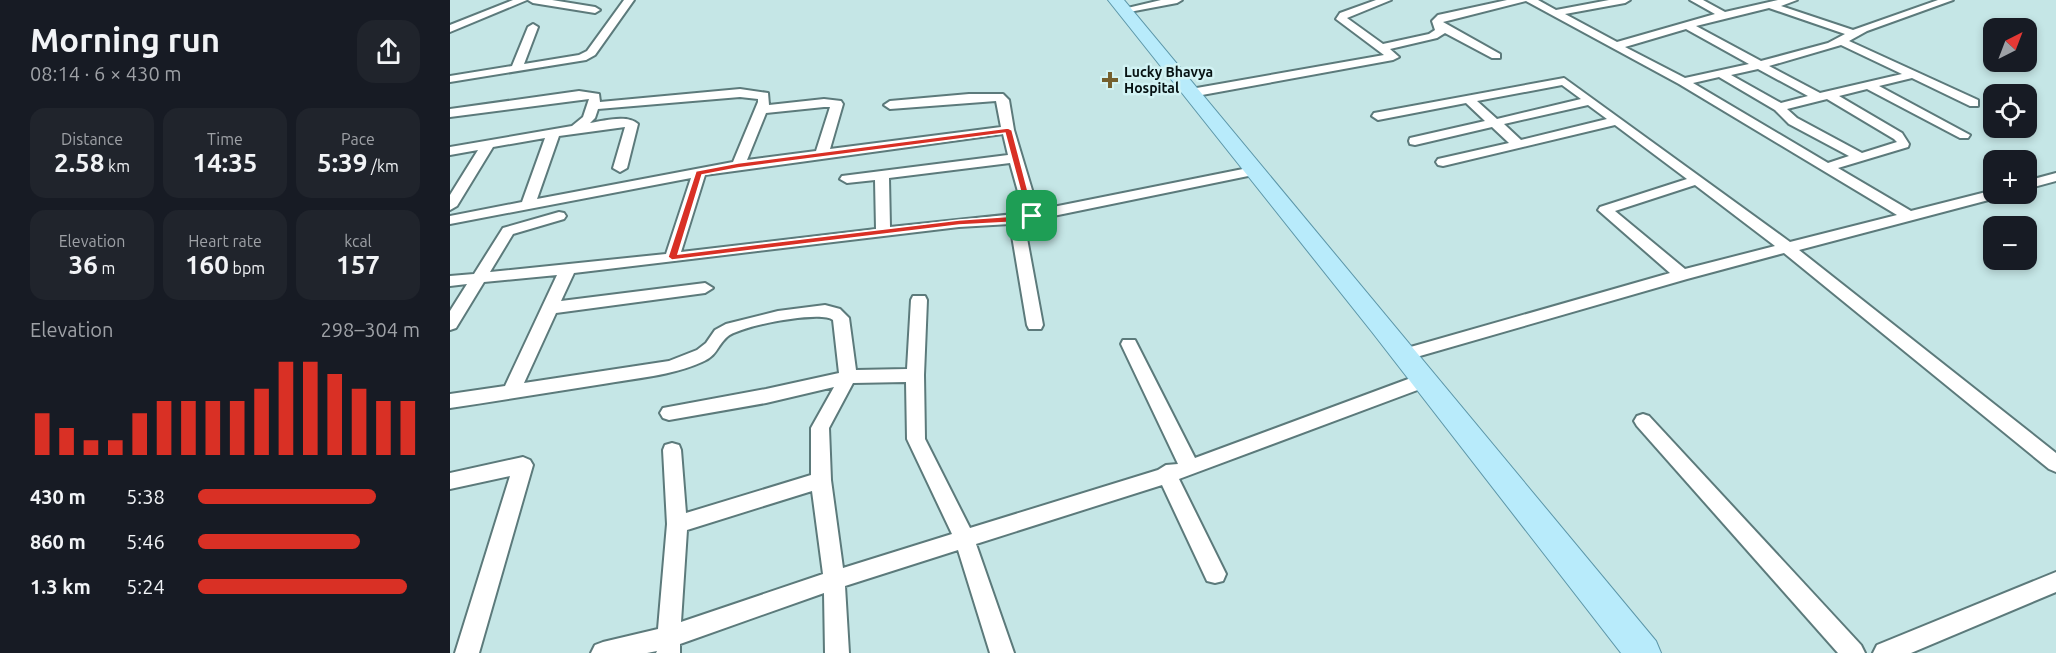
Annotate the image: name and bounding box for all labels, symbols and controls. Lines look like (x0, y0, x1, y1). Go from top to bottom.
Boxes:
north arrow (1983, 18, 2037, 72)
map controls (1983, 18, 2037, 270)
button: share (357, 20, 420, 83)
text: Morning run (30, 21, 220, 58)
text: 08:14 · 6 × 430 m (30, 62, 182, 85)
place label: Lucky Bhavya Hospital (1124, 64, 1213, 96)
marker: Lucky Bhavya Hospital (1101, 71, 1119, 89)
button: locate (1983, 84, 2037, 138)
text: Distance (61, 130, 123, 148)
text: Time (207, 130, 243, 148)
text: Pace (341, 130, 375, 148)
text: 2.58 (54, 148, 104, 177)
text: 14:35 (192, 148, 258, 177)
text: 5:39 (317, 148, 367, 177)
button: + (1983, 150, 2037, 204)
text: km (104, 157, 130, 175)
text: /km (367, 157, 399, 175)
pin (1006, 190, 1057, 241)
icon: arrive (1015, 199, 1048, 232)
button: − (1983, 216, 2037, 270)
text: Elevation (59, 232, 125, 250)
text: Heart rate (188, 232, 262, 250)
text: kcal (344, 232, 372, 250)
text: 36 (69, 250, 98, 279)
text: 160 (185, 250, 229, 279)
text: 157 (336, 250, 380, 279)
text: m (98, 259, 115, 277)
text: bpm (229, 259, 265, 277)
text: Elevation (30, 318, 113, 341)
text: 298–304 m (321, 318, 420, 341)
text: 430 m (30, 485, 86, 508)
text: 5:38 (126, 485, 165, 508)
text: 860 m (30, 530, 86, 553)
text: 5:46 (126, 530, 165, 553)
text: 1.3 km (30, 575, 91, 598)
text: 5:24 (126, 575, 165, 598)

